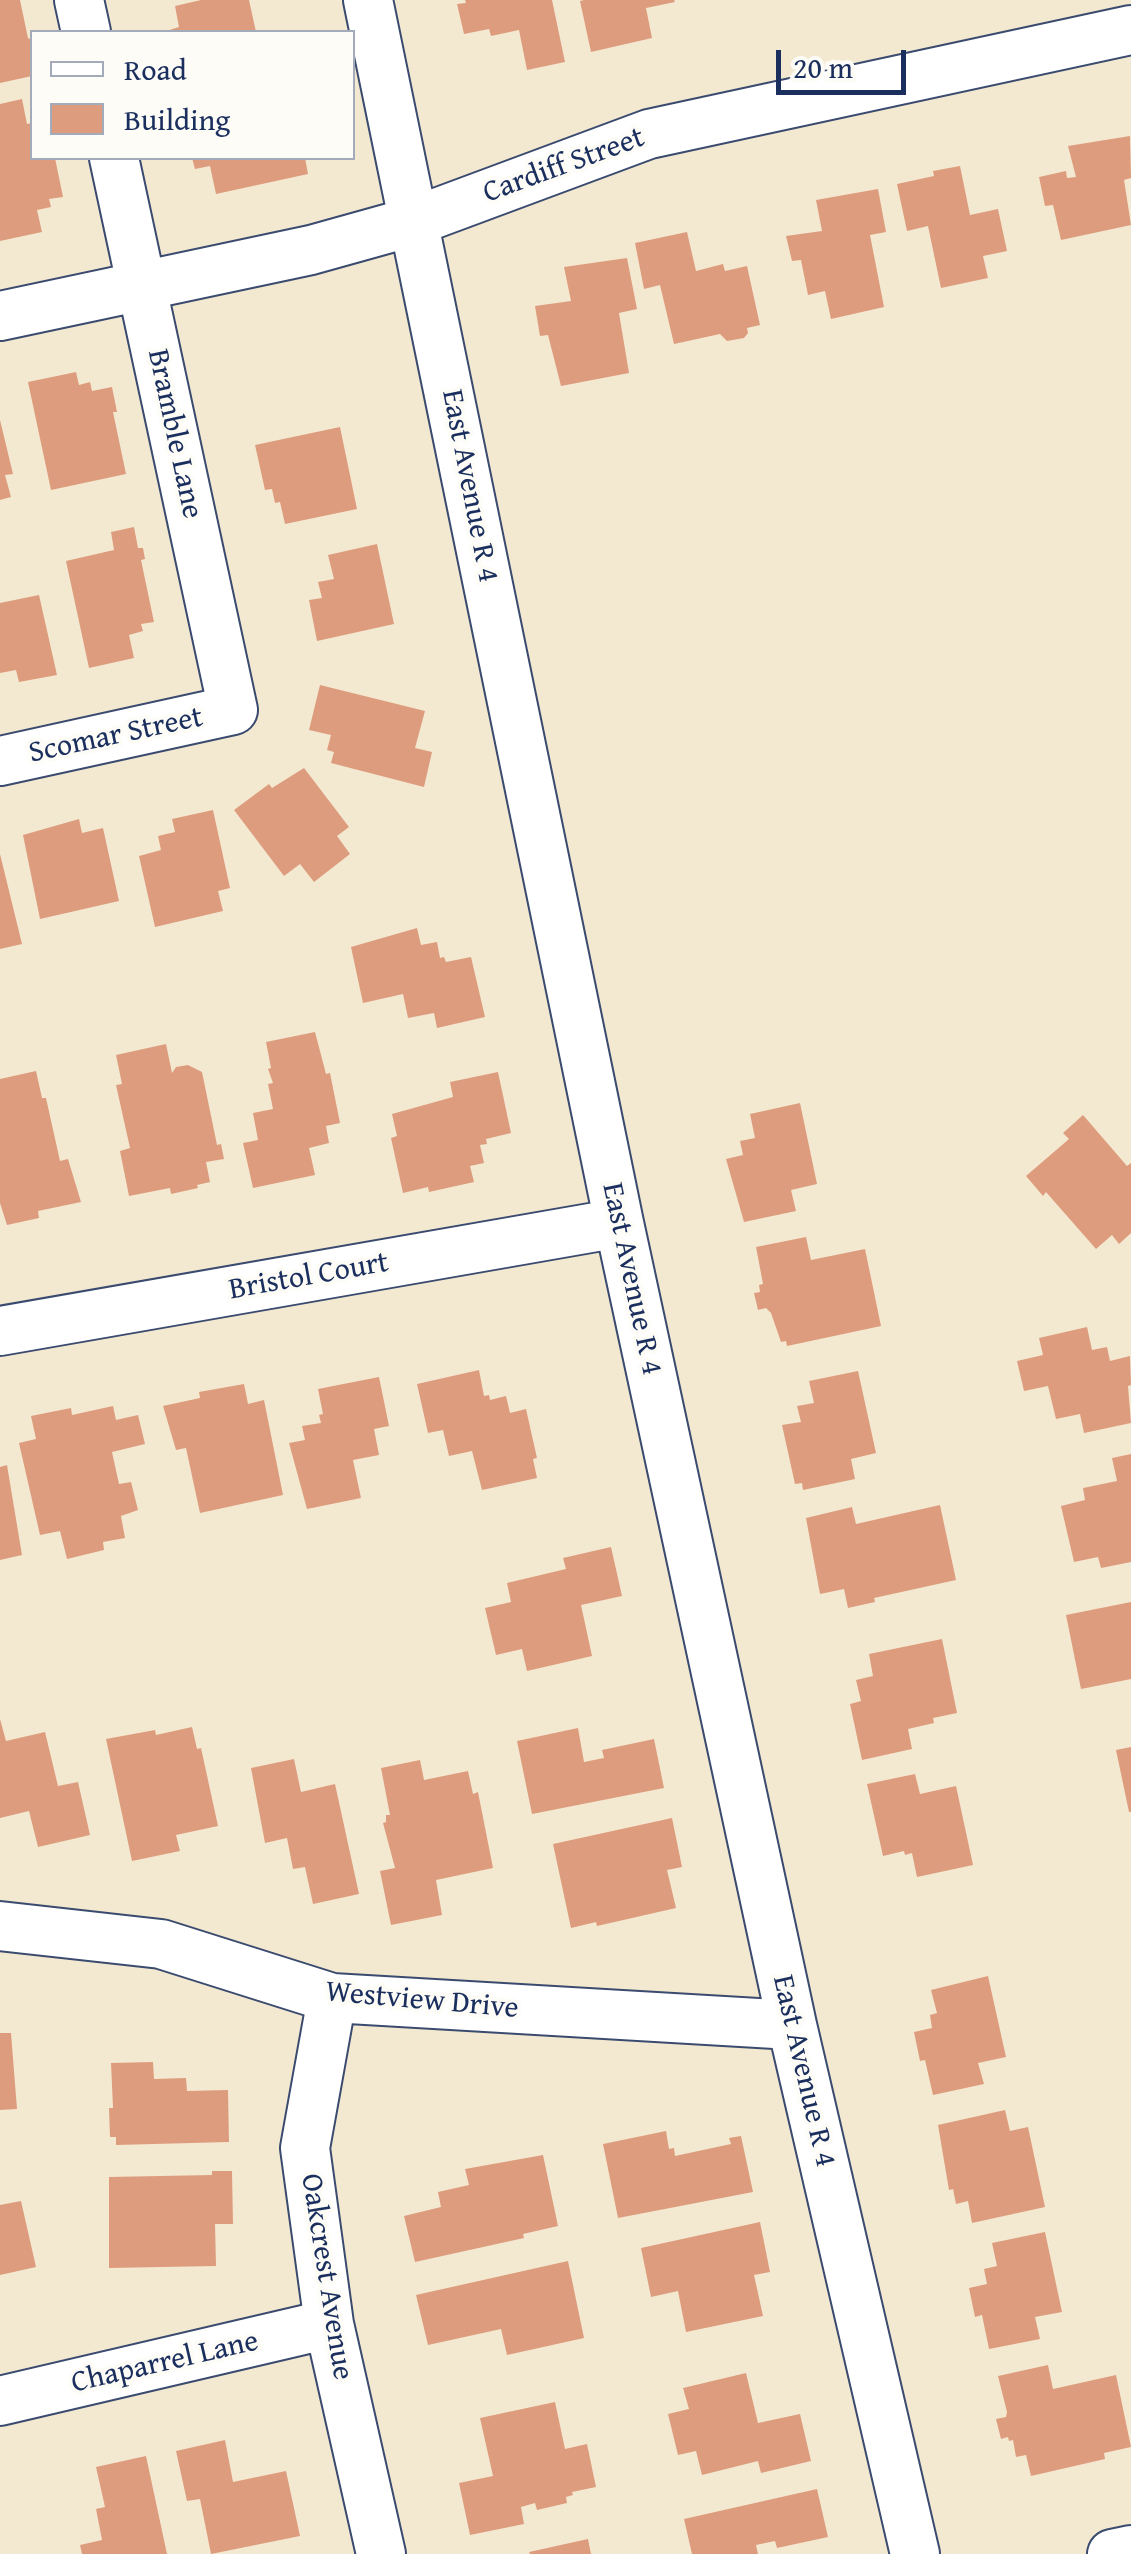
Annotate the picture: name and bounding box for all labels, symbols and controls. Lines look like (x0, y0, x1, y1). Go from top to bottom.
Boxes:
legend (30, 30, 355, 160)
scale bar (781, 30, 911, 92)
text: 20 m (793, 45, 853, 89)
text: Road (124, 47, 187, 91)
text: Building (124, 97, 230, 141)
street label: Cardiff Street (479, 120, 649, 212)
street label: Bramble Lane (139, 346, 209, 522)
street label: East Avenue R 4 (433, 387, 505, 585)
street label: Scomar Street (26, 700, 206, 772)
street label: East Avenue R 4 (593, 1180, 669, 1378)
street label: Bristol Court (226, 1245, 392, 1309)
street label: East Avenue R 4 (763, 1972, 843, 2170)
street label: Westview Drive (324, 1975, 520, 2027)
street label: Oakcrest Avenue (292, 2171, 360, 2383)
street label: Chaparrel Lane (68, 2324, 262, 2402)

